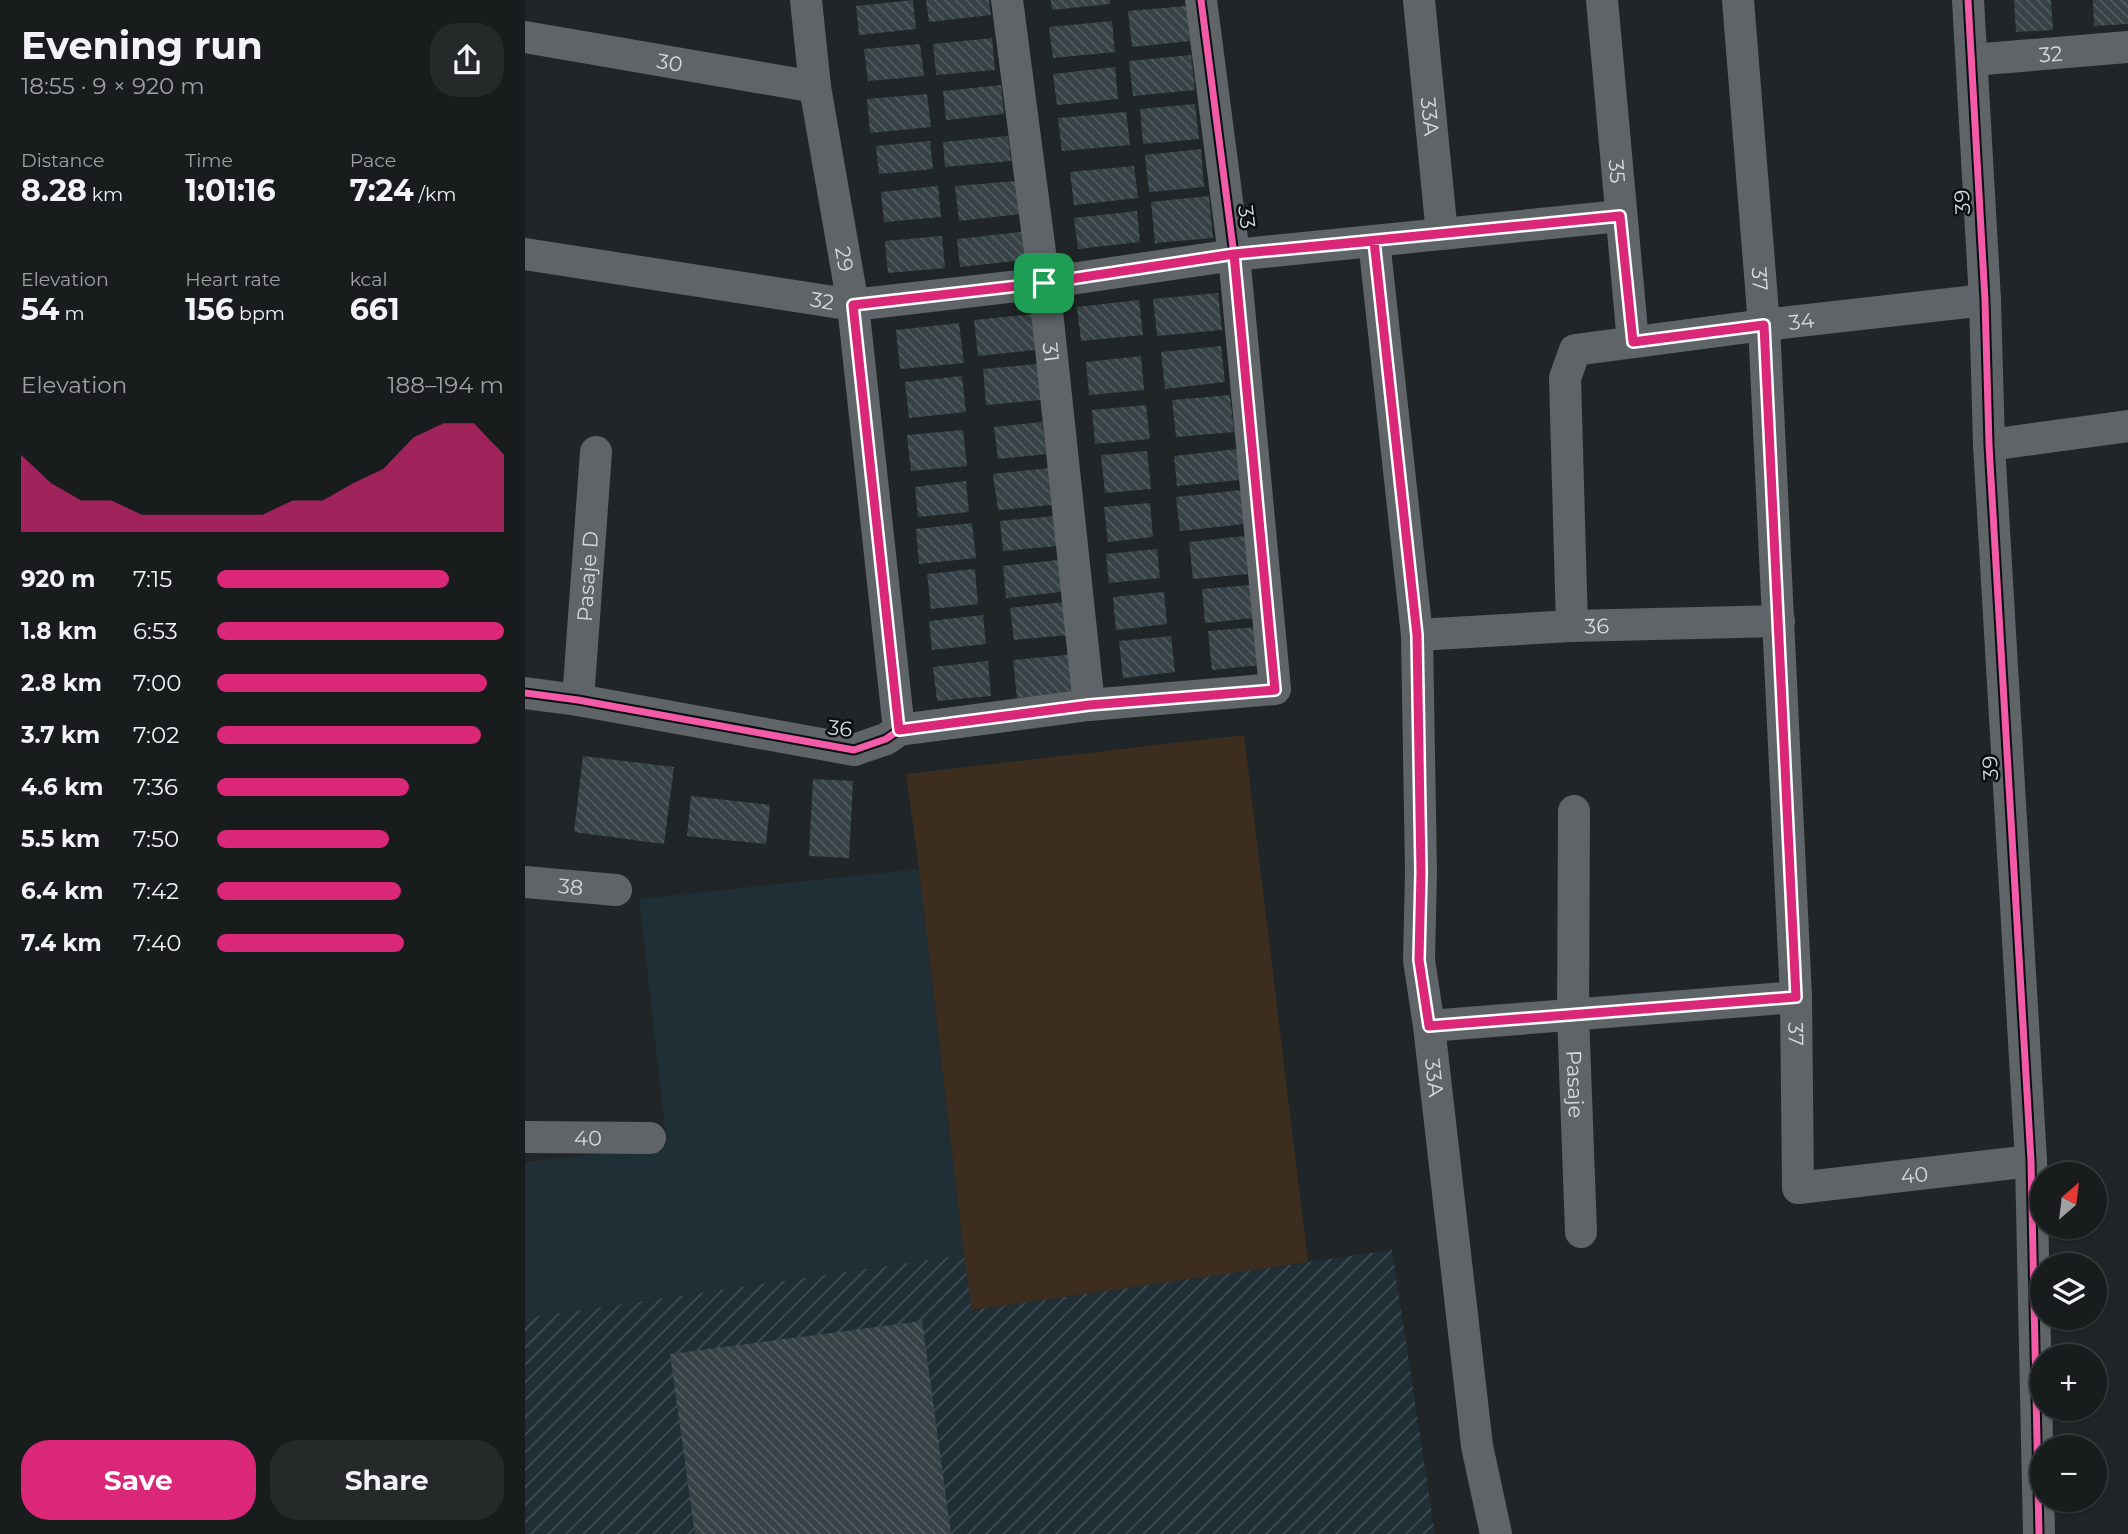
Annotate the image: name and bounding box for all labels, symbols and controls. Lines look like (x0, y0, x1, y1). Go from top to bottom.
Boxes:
text: Evening run (21, 22, 263, 69)
button: share (430, 23, 504, 97)
street label: 32 (2038, 40, 2064, 67)
street label: 30 (655, 47, 685, 76)
text: 18:55 · 9 × 920 m (21, 72, 205, 100)
street label: 33A (1416, 96, 1445, 138)
text: Distance (21, 149, 104, 172)
text: Time (185, 149, 233, 172)
text: Pace (350, 149, 396, 172)
street label: 35 (1604, 158, 1631, 184)
text: 8.28 (21, 172, 87, 209)
text: 1:01:16 (185, 172, 276, 209)
text: 7:24 (350, 172, 414, 209)
text: km (87, 183, 123, 206)
text: /km (414, 183, 456, 206)
street label: 39 (1949, 189, 1975, 215)
street label: 33 (1233, 204, 1261, 230)
street label: 29 (831, 245, 859, 273)
pin (1014, 253, 1074, 313)
icon: arrive (1025, 264, 1063, 302)
street label: 37 (1747, 266, 1774, 292)
text: Elevation (21, 268, 109, 291)
text: Heart rate (185, 268, 281, 291)
text: kcal (350, 268, 388, 291)
street label: 32 (809, 286, 836, 314)
text: 54 (21, 291, 60, 328)
text: 156 (185, 291, 234, 328)
text: 661 (350, 291, 400, 328)
text: m (60, 302, 85, 325)
text: bpm (234, 302, 285, 325)
street label: 34 (1787, 307, 1816, 335)
street label: 31 (1038, 341, 1065, 363)
text: Elevation (21, 371, 127, 399)
text: 188–194 m (387, 371, 504, 399)
street label: Pasaje D (571, 530, 603, 623)
text: 920 m (21, 565, 95, 593)
text: 7:15 (133, 565, 172, 593)
street label: 36 (1584, 613, 1610, 638)
text: 1.8 km (21, 617, 97, 645)
text: 6:53 (133, 617, 178, 645)
text: 2.8 km (21, 669, 102, 697)
text: 7:00 (133, 669, 181, 697)
street label: 36 (826, 714, 854, 742)
text: 3.7 km (21, 721, 100, 749)
text: 7:02 (133, 721, 179, 749)
street label: 39 (1977, 755, 2003, 781)
text: 4.6 km (21, 773, 103, 801)
text: 7:36 (133, 773, 178, 801)
text: 5.5 km (21, 825, 100, 853)
text: 7:50 (133, 825, 179, 853)
street label: 38 (557, 872, 585, 900)
text: 6.4 km (21, 877, 103, 905)
text: 7:42 (133, 877, 179, 905)
text: 7.4 km (21, 929, 102, 957)
text: 7:40 (133, 929, 181, 957)
street label: 37 (1784, 1022, 1809, 1046)
street label: Pasaje (1562, 1049, 1589, 1119)
street label: 33A (1420, 1057, 1450, 1099)
street label: 40 (574, 1125, 602, 1150)
street label: 40 (1899, 1160, 1930, 1189)
north arrow (2030, 1162, 2107, 1239)
map controls (2030, 1162, 2107, 1512)
button: layers (2030, 1253, 2107, 1330)
button: + (2030, 1344, 2107, 1421)
button: − (2030, 1435, 2107, 1512)
button: Save (21, 1440, 256, 1520)
button: Share (270, 1440, 504, 1520)

